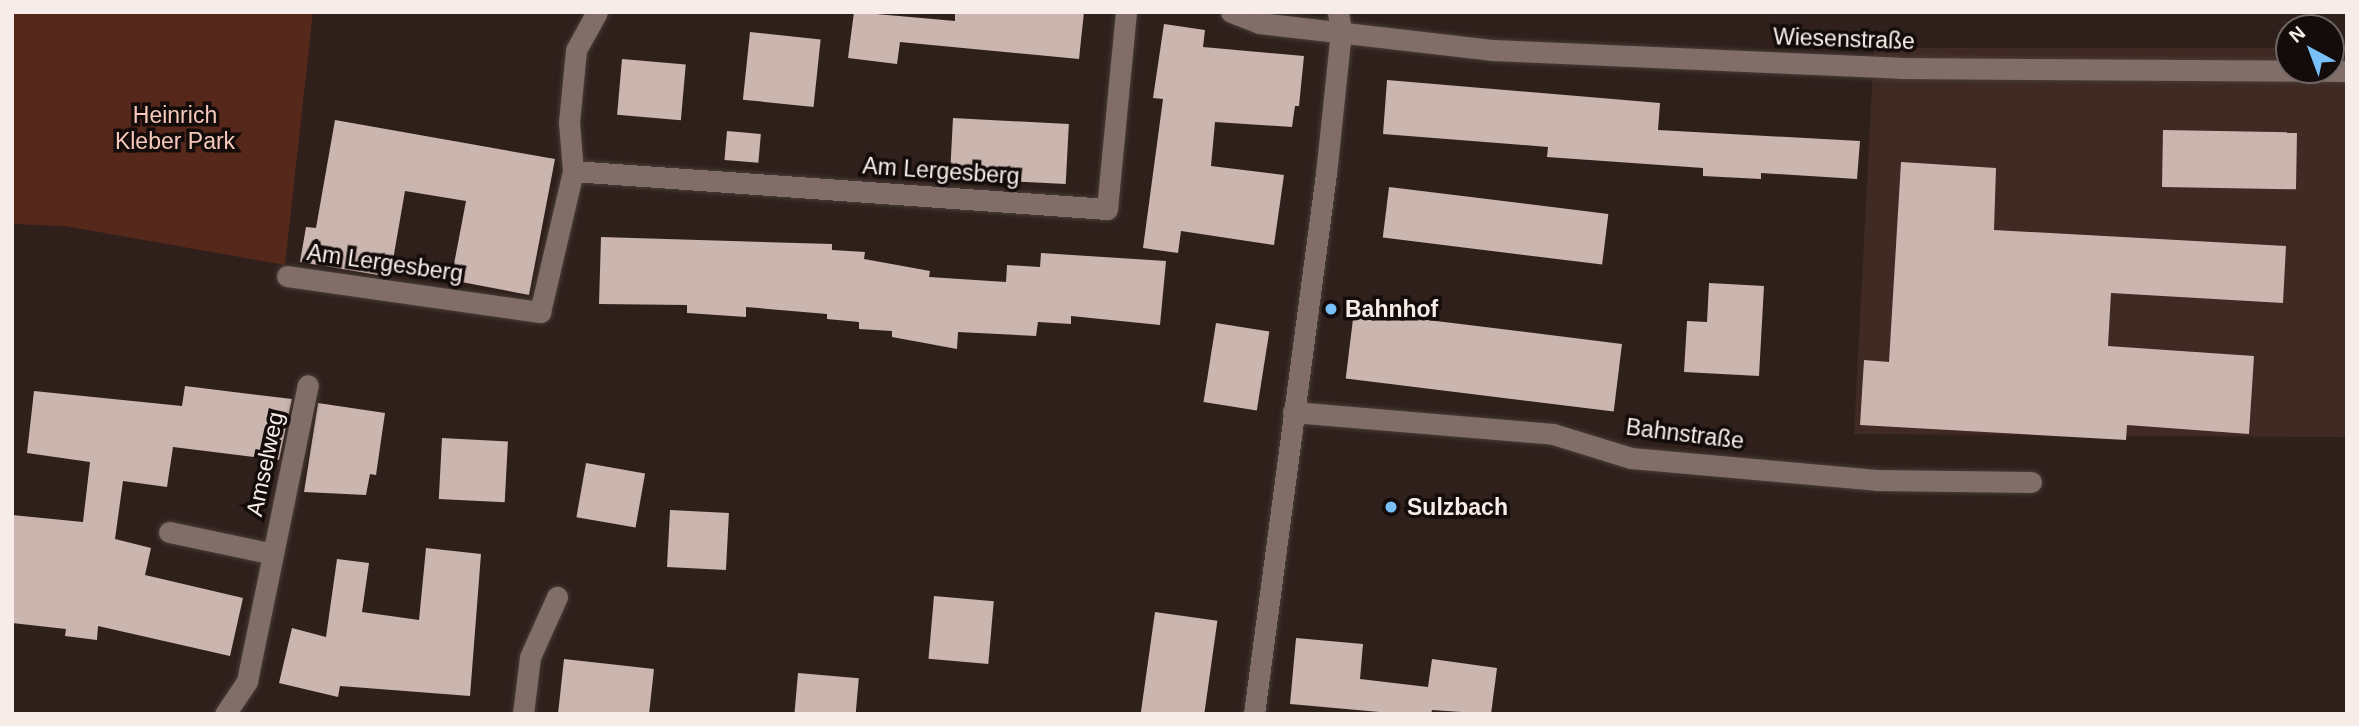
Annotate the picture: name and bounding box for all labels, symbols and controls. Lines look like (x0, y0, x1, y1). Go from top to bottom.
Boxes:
north arrow (2275, 14, 2345, 84)
text: N (2285, 22, 2309, 47)
street label: Wiesenstraße (1773, 23, 1915, 55)
park label: Heinrich Kleber Park (115, 101, 235, 155)
street label: Am Lergesberg (862, 152, 1020, 190)
street label: Am Lergesberg (305, 238, 465, 288)
place label: Bahnhof (1345, 295, 1438, 323)
marker: Bahnhof (1323, 301, 1339, 317)
street label: Amselweg (240, 409, 290, 519)
street label: Bahnstraße (1624, 413, 1746, 455)
place label: Sulzbach (1407, 493, 1508, 521)
marker: Sulzbach (1381, 497, 1401, 517)

